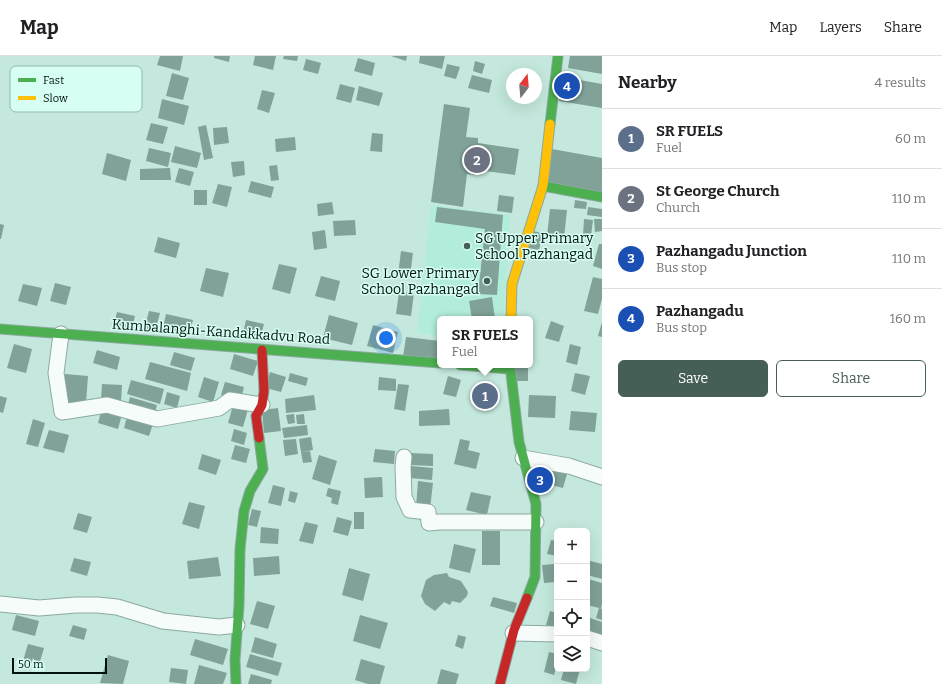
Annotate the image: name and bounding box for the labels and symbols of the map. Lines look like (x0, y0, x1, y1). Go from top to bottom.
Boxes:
legend (10, 66, 142, 112)
north arrow (506, 68, 542, 104)
pin: 4 (554, 71, 580, 101)
text: Fast (43, 74, 64, 87)
text: Slow (43, 92, 68, 105)
pin: 2 (464, 145, 490, 175)
place label: SG Upper Primary School Pazhangad (475, 230, 594, 263)
marker: SG Upper Primary School Pazhangad (462, 241, 472, 251)
place label: SG Lower Primary School Pazhangad (361, 265, 480, 298)
marker: SG Lower Primary School Pazhangad (482, 276, 492, 286)
street label: Kumbalanghi-Kandakkadvu Road (111, 316, 331, 348)
your location (376, 328, 396, 348)
pin: 1 (472, 381, 498, 411)
pin: 3 (527, 465, 553, 495)
scale bar (12, 656, 107, 675)

